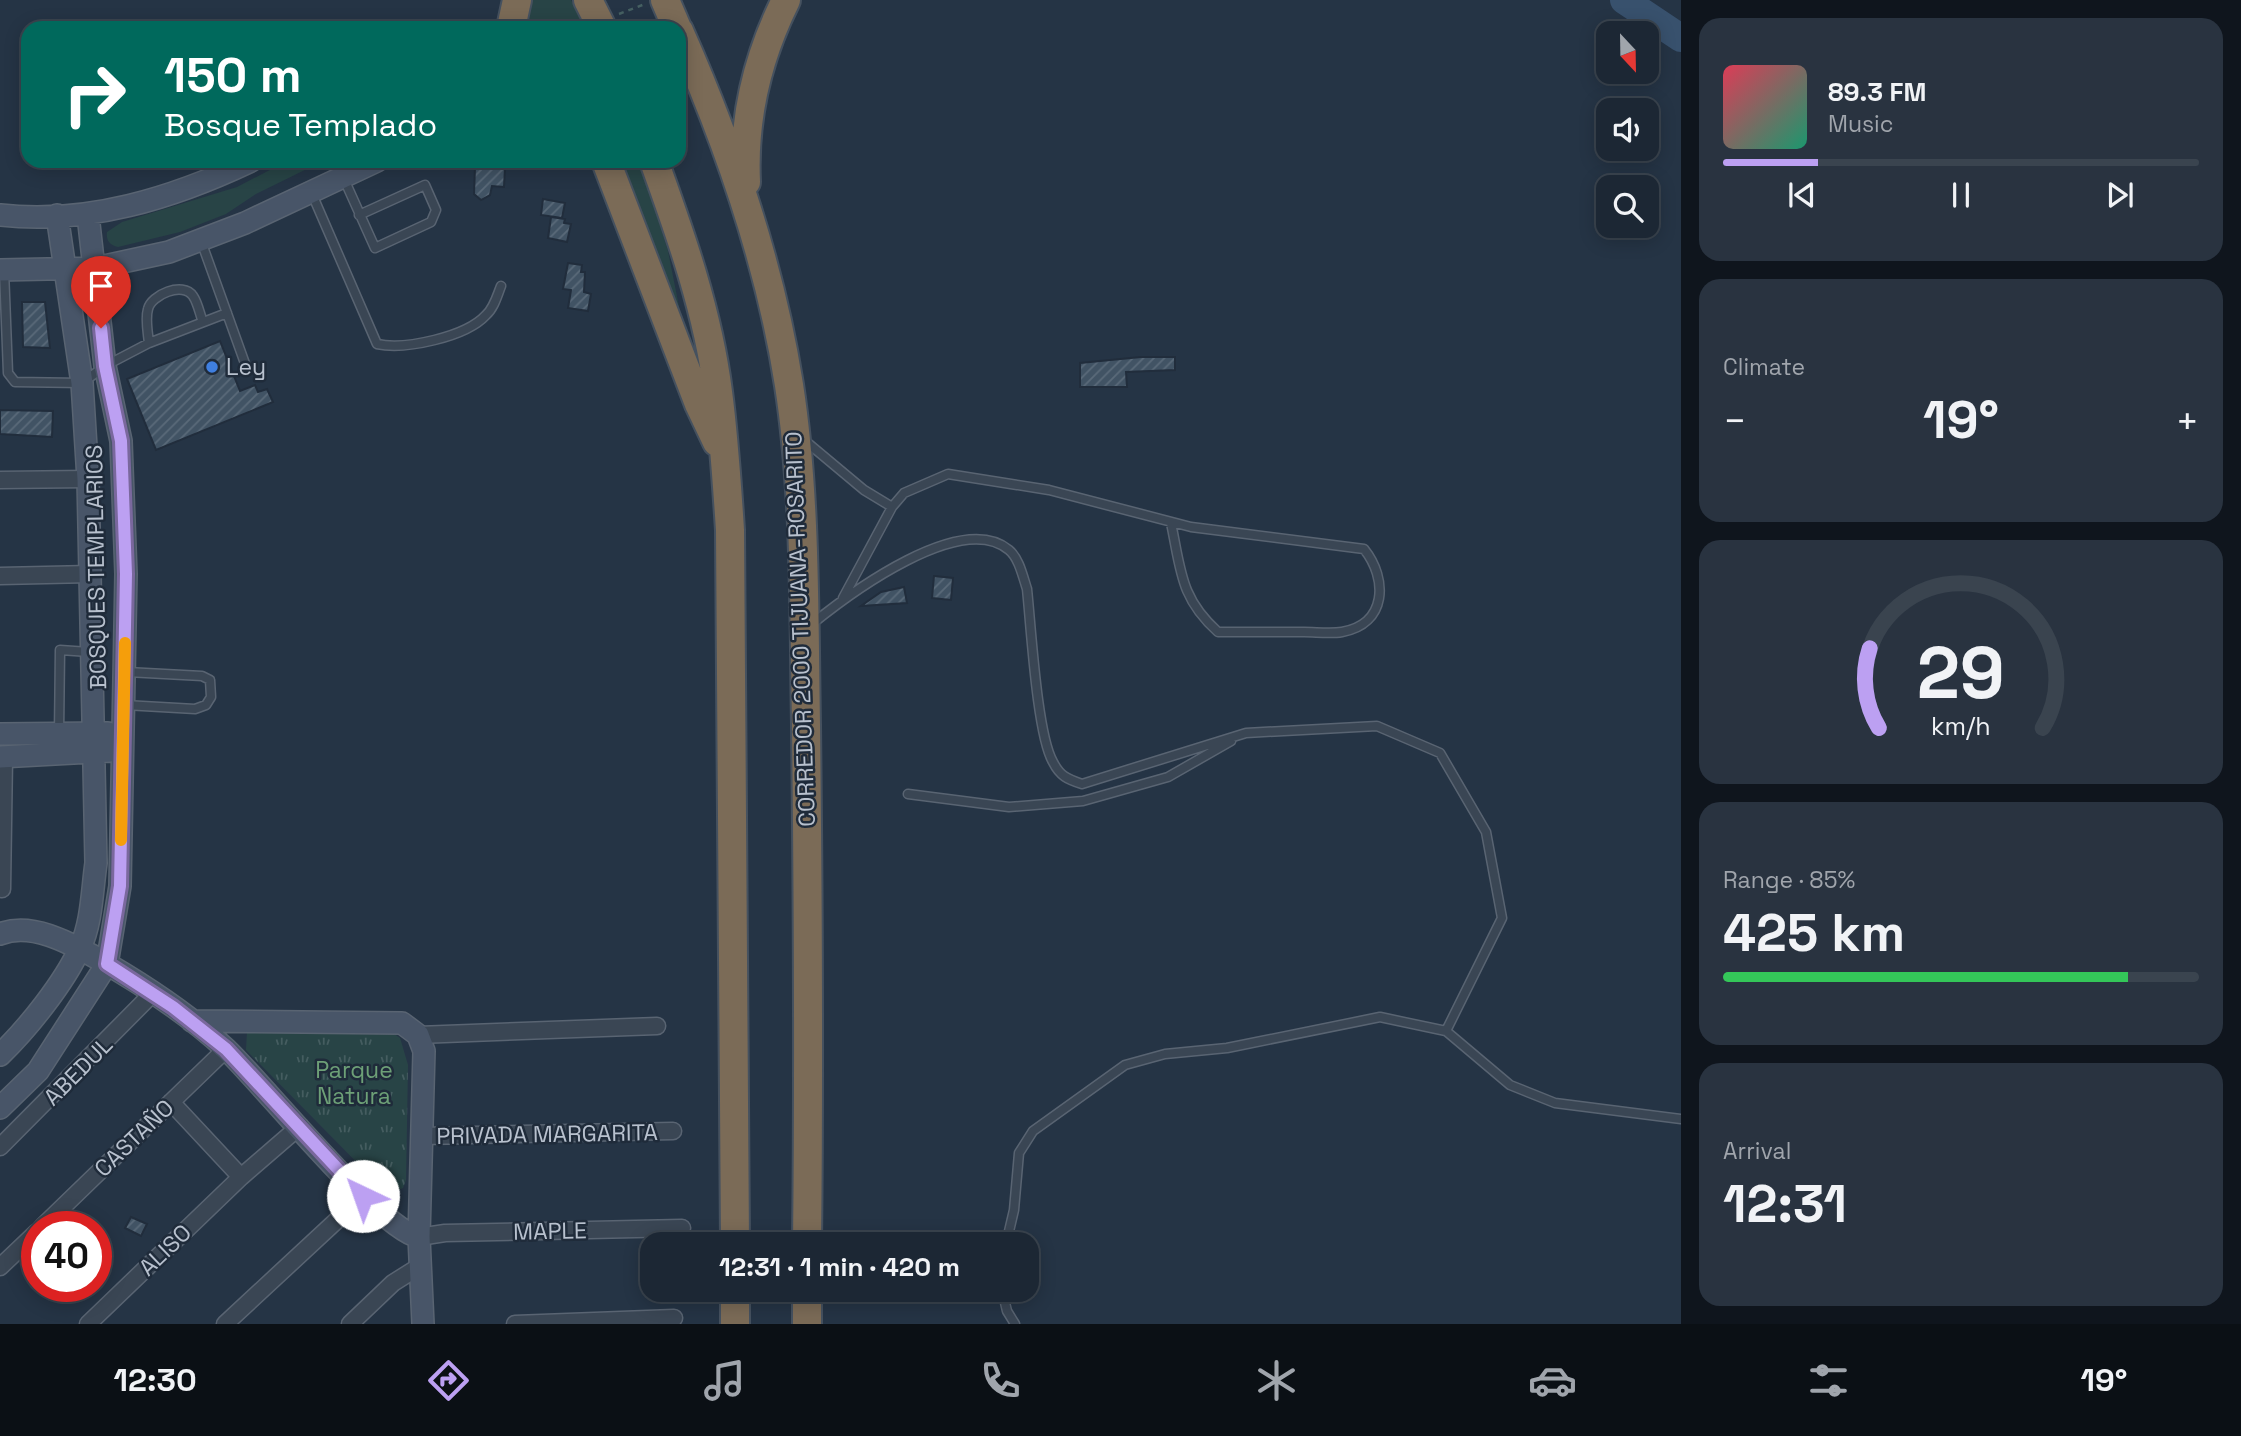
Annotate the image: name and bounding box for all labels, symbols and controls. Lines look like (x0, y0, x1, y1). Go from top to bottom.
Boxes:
north arrow (1596, 21, 1659, 84)
map controls (1596, 21, 1659, 238)
text: 150 m (164, 44, 302, 106)
icon: right (49, 49, 140, 140)
text: 89.3 FM (1828, 75, 1926, 109)
button: sound (1596, 98, 1659, 161)
text: Bosque Templado (164, 105, 437, 145)
text: Music (1828, 109, 1893, 139)
button: search (1596, 175, 1659, 238)
icon: previous (1783, 176, 1821, 214)
icon: pause (1942, 176, 1980, 214)
icon: next (2101, 176, 2139, 214)
pin (71, 256, 131, 328)
icon: arrive (82, 267, 120, 305)
place label: Ley (226, 352, 266, 382)
text: Climate (1723, 352, 1805, 382)
marker: Ley (204, 359, 220, 375)
text: 19° (1923, 387, 1999, 453)
text: − (1723, 397, 1747, 445)
text: + (2175, 397, 2199, 445)
street label: CORREDOR 2000 TIJUANA-ROSARITO (778, 431, 822, 827)
street label: BOSQUES TEMPLARIOS (79, 444, 113, 690)
text: 29 (1917, 626, 2005, 719)
text: km/h (1931, 710, 1991, 742)
text: Range · 85% (1723, 865, 1855, 895)
text: 425 km (1723, 900, 1905, 966)
street label: ABEDUL (37, 1030, 119, 1112)
park label: Parque Natura (315, 1055, 393, 1111)
street label: CASTAÑO (88, 1093, 180, 1183)
street label: PRIVADA MARGARITA (436, 1117, 658, 1151)
text: Arrival (1723, 1136, 1791, 1166)
position arrow (326, 1159, 400, 1233)
text: 12:31 (1723, 1171, 1847, 1237)
speed limit sign: 40 (21, 1211, 112, 1302)
street label: MAPLE (513, 1215, 587, 1247)
street label: ALISO (132, 1218, 198, 1282)
text: 12:31 · 1 min · 420 m (719, 1250, 960, 1284)
icon: directions (424, 1356, 473, 1405)
icon: music (700, 1356, 749, 1405)
icon: phone (976, 1356, 1025, 1405)
icon: climate (1252, 1356, 1301, 1405)
icon: car (1528, 1356, 1577, 1405)
icon: filters (1804, 1356, 1853, 1405)
text: 12:30 (114, 1360, 197, 1400)
text: 19° (2081, 1360, 2127, 1400)

